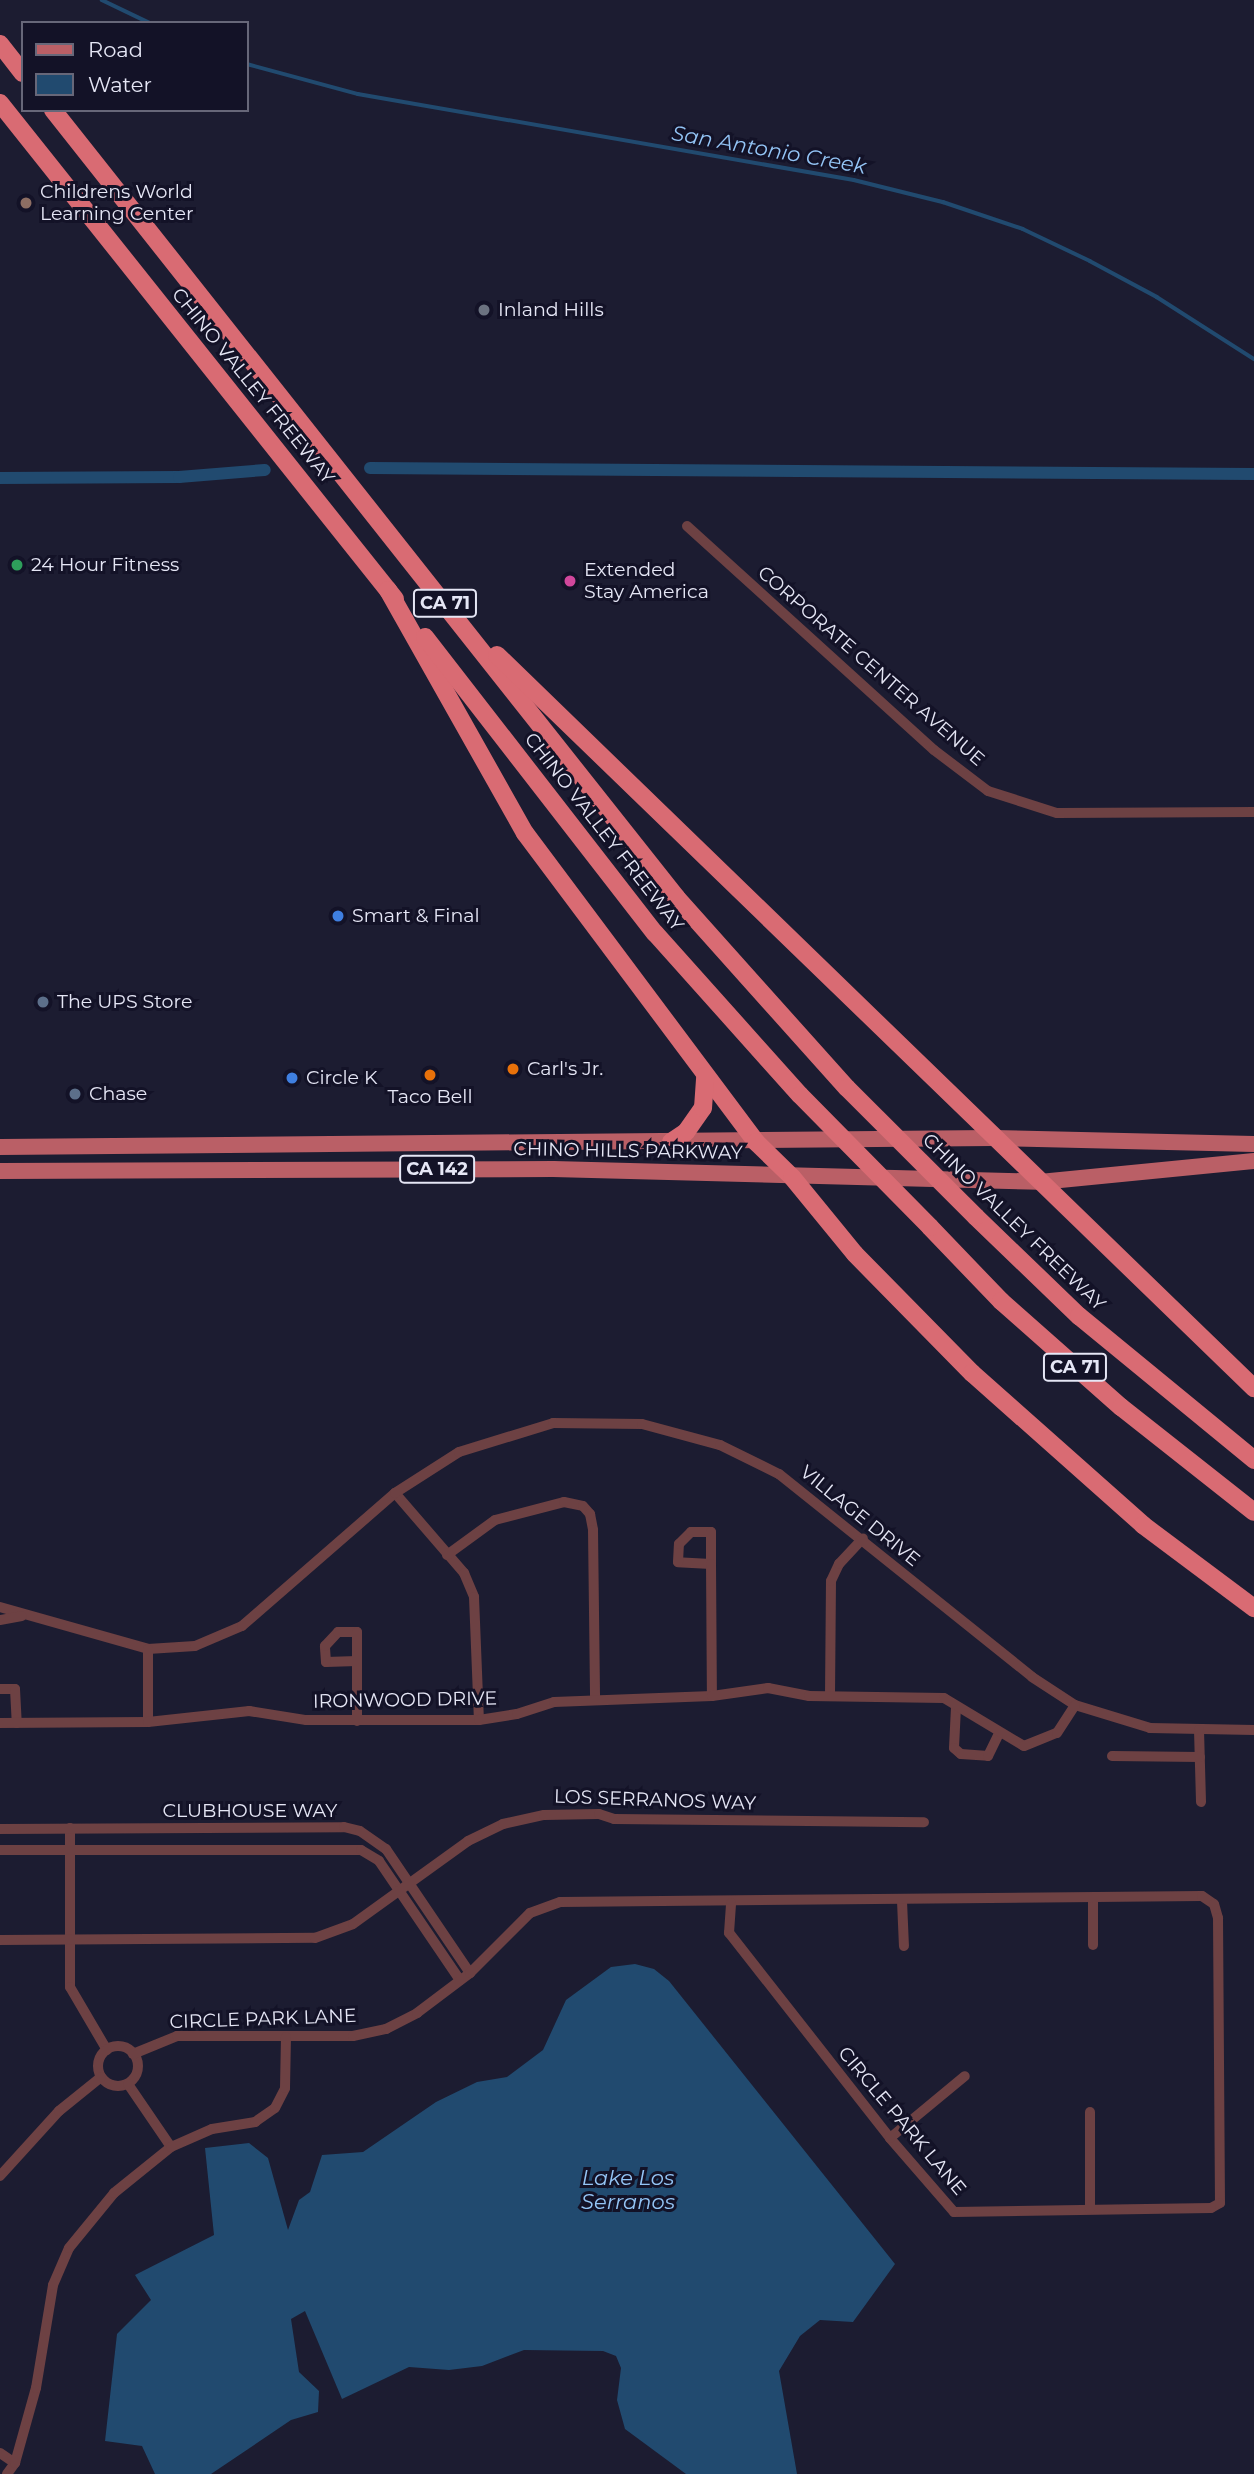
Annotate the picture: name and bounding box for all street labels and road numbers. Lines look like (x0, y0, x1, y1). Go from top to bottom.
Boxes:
street label: CHINO VALLEY FREEWAY (167, 283, 339, 489)
street label: CORPORATE CENTER AVENUE (753, 561, 989, 771)
road number: CA 71 (412, 588, 478, 618)
street label: CHINO VALLEY FREEWAY (519, 728, 689, 936)
street label: CHINO VALLEY FREEWAY (918, 1129, 1110, 1315)
street label: CHINO HILLS PARKWAY (513, 1138, 743, 1164)
road number: CA 142 (398, 1154, 476, 1184)
road number: CA 71 (1042, 1352, 1108, 1382)
street label: VILLAGE DRIVE (796, 1461, 924, 1571)
street label: IRONWOOD DRIVE (313, 1687, 497, 1713)
street label: LOS SERRANOS WAY (554, 1785, 756, 1815)
street label: CLUBHOUSE WAY (163, 1800, 337, 1822)
street label: CIRCLE PARK LANE (169, 2004, 357, 2034)
street label: CIRCLE PARK LANE (833, 2042, 971, 2200)

